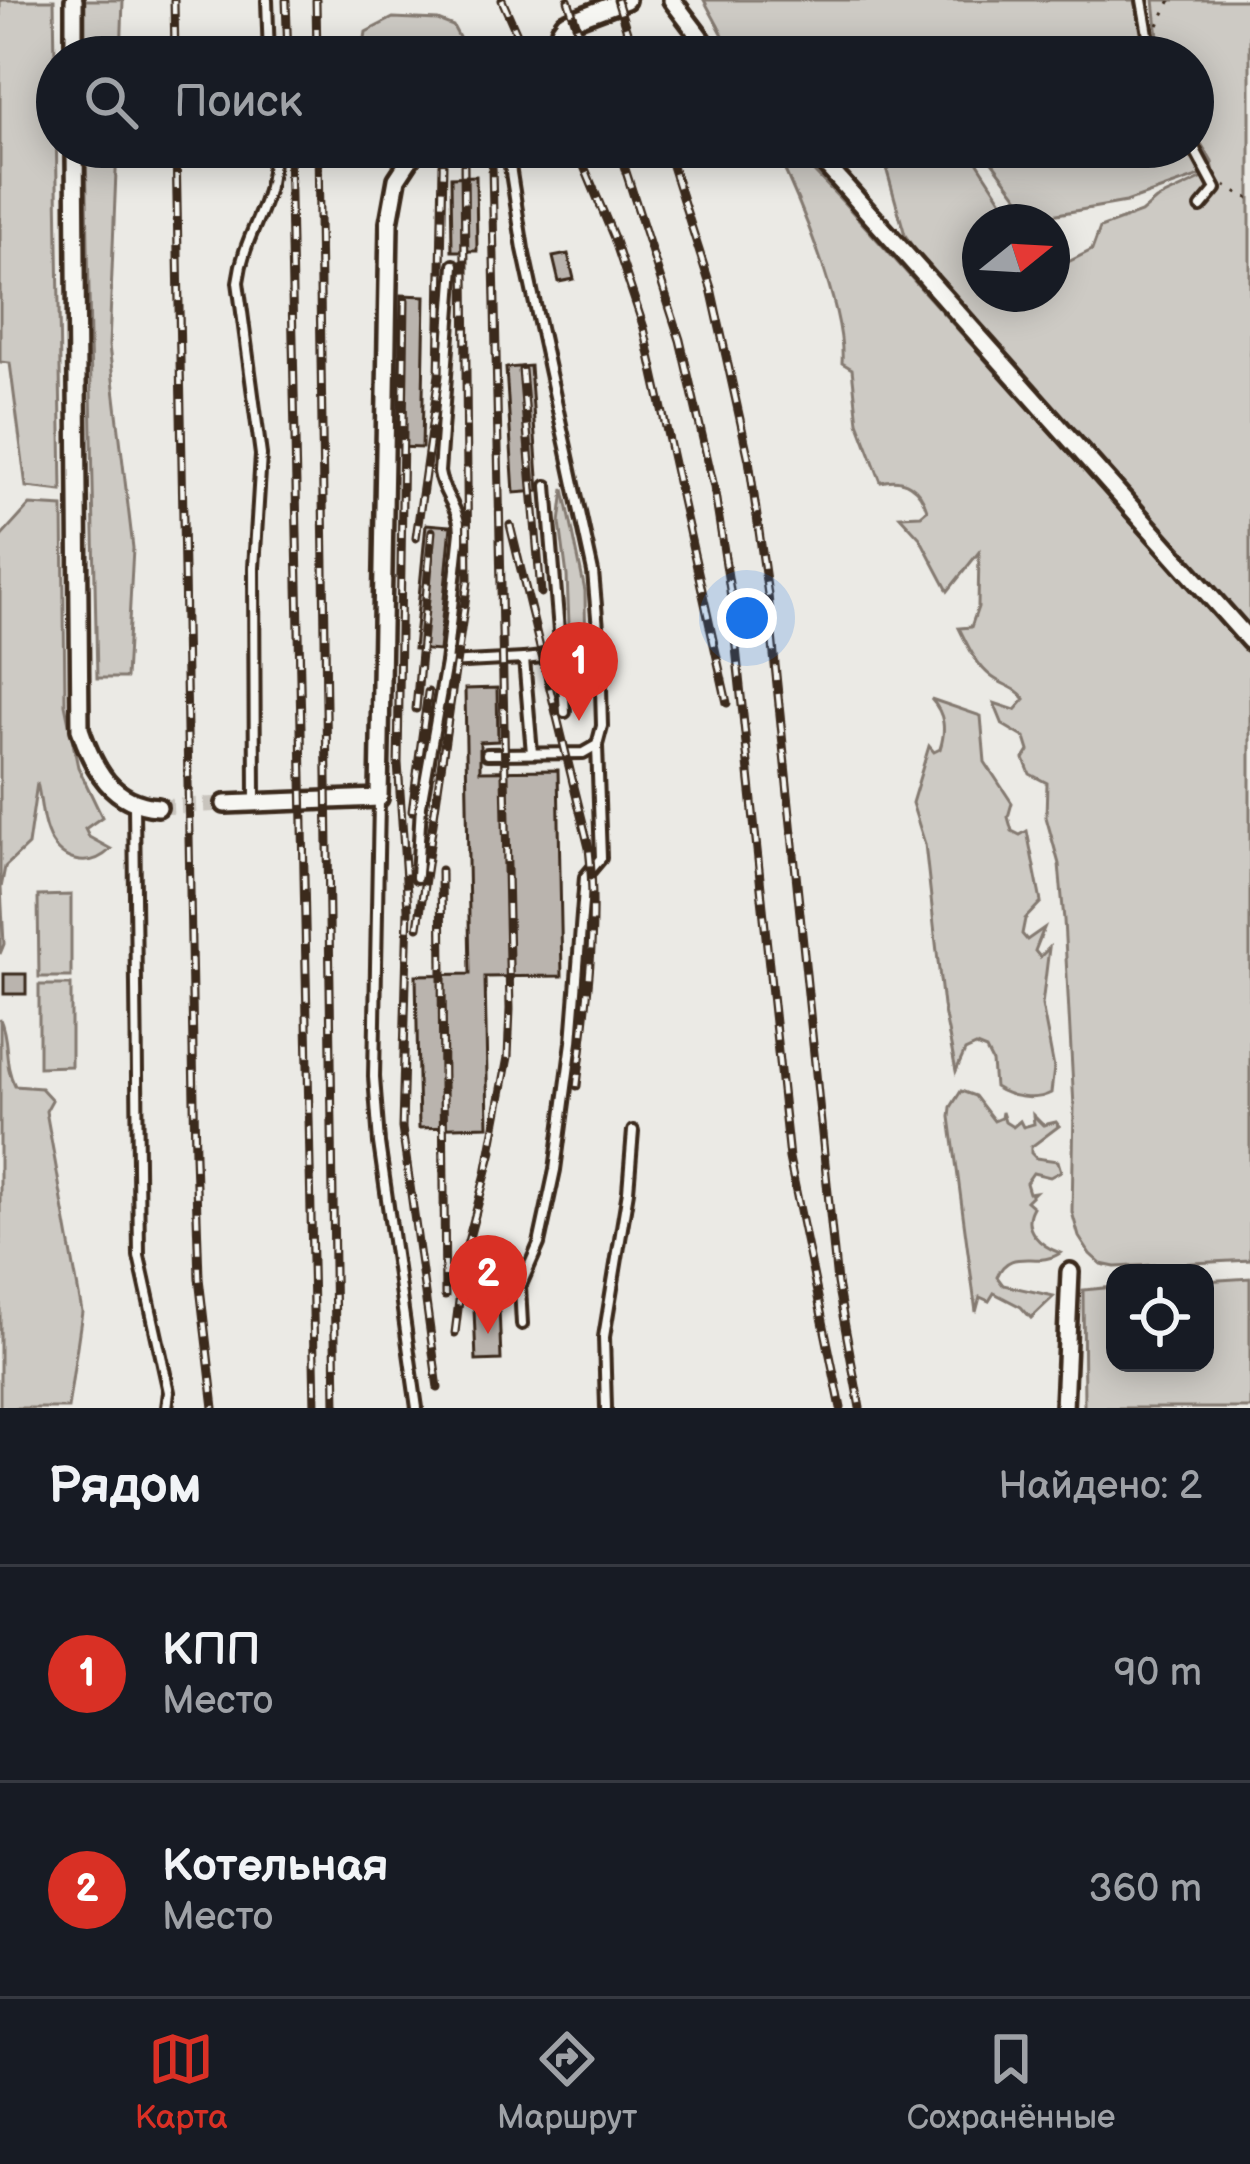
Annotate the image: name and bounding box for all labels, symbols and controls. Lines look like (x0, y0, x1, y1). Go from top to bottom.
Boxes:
search box (36, 36, 1214, 168)
icon: search (78, 69, 144, 135)
text: Поиск (174, 75, 302, 130)
north arrow (962, 204, 1070, 312)
your location (717, 588, 777, 648)
pin: 1 (540, 622, 618, 721)
pin: 2 (449, 1235, 527, 1334)
map controls (1106, 1264, 1214, 1372)
button: locate (1106, 1264, 1214, 1372)
text: Рядом (48, 1456, 202, 1517)
text: Найдено: 2 (998, 1463, 1202, 1510)
text: КПП (162, 1623, 260, 1678)
text: 1 (79, 1650, 95, 1697)
text: 90 m (1114, 1650, 1202, 1697)
text: Место (162, 1678, 273, 1725)
text: Котельная (162, 1839, 388, 1894)
text: 2 (75, 1866, 99, 1913)
text: 360 m (1088, 1866, 1202, 1913)
text: Место (162, 1894, 273, 1941)
tab: Карта (135, 2026, 228, 2138)
tab: Маршрут (497, 2026, 637, 2138)
tab: Сохранённые (907, 2026, 1115, 2138)

